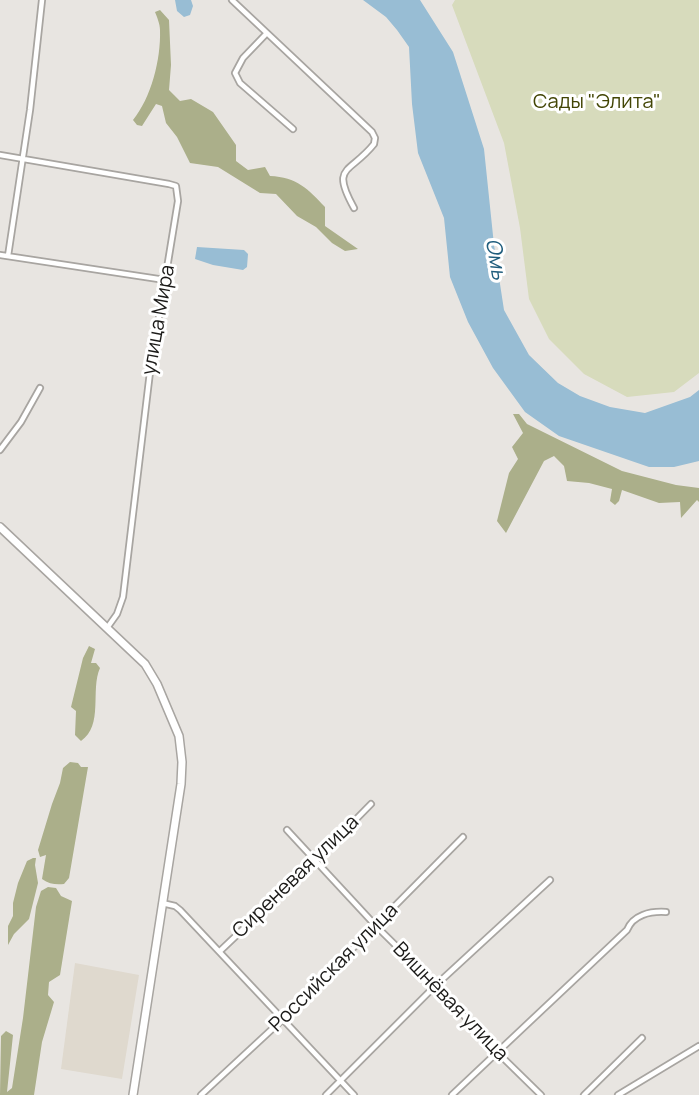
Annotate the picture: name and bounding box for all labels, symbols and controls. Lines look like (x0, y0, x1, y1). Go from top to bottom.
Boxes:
park label: Сады "Элита" (533, 90, 661, 114)
water label: Омь (479, 237, 511, 281)
street label: улица Мира (137, 263, 181, 377)
street label: Сиреневая улица (228, 811, 364, 943)
street label: Российская улица (265, 899, 403, 1037)
street label: Вишнёвая улица (387, 938, 513, 1066)

